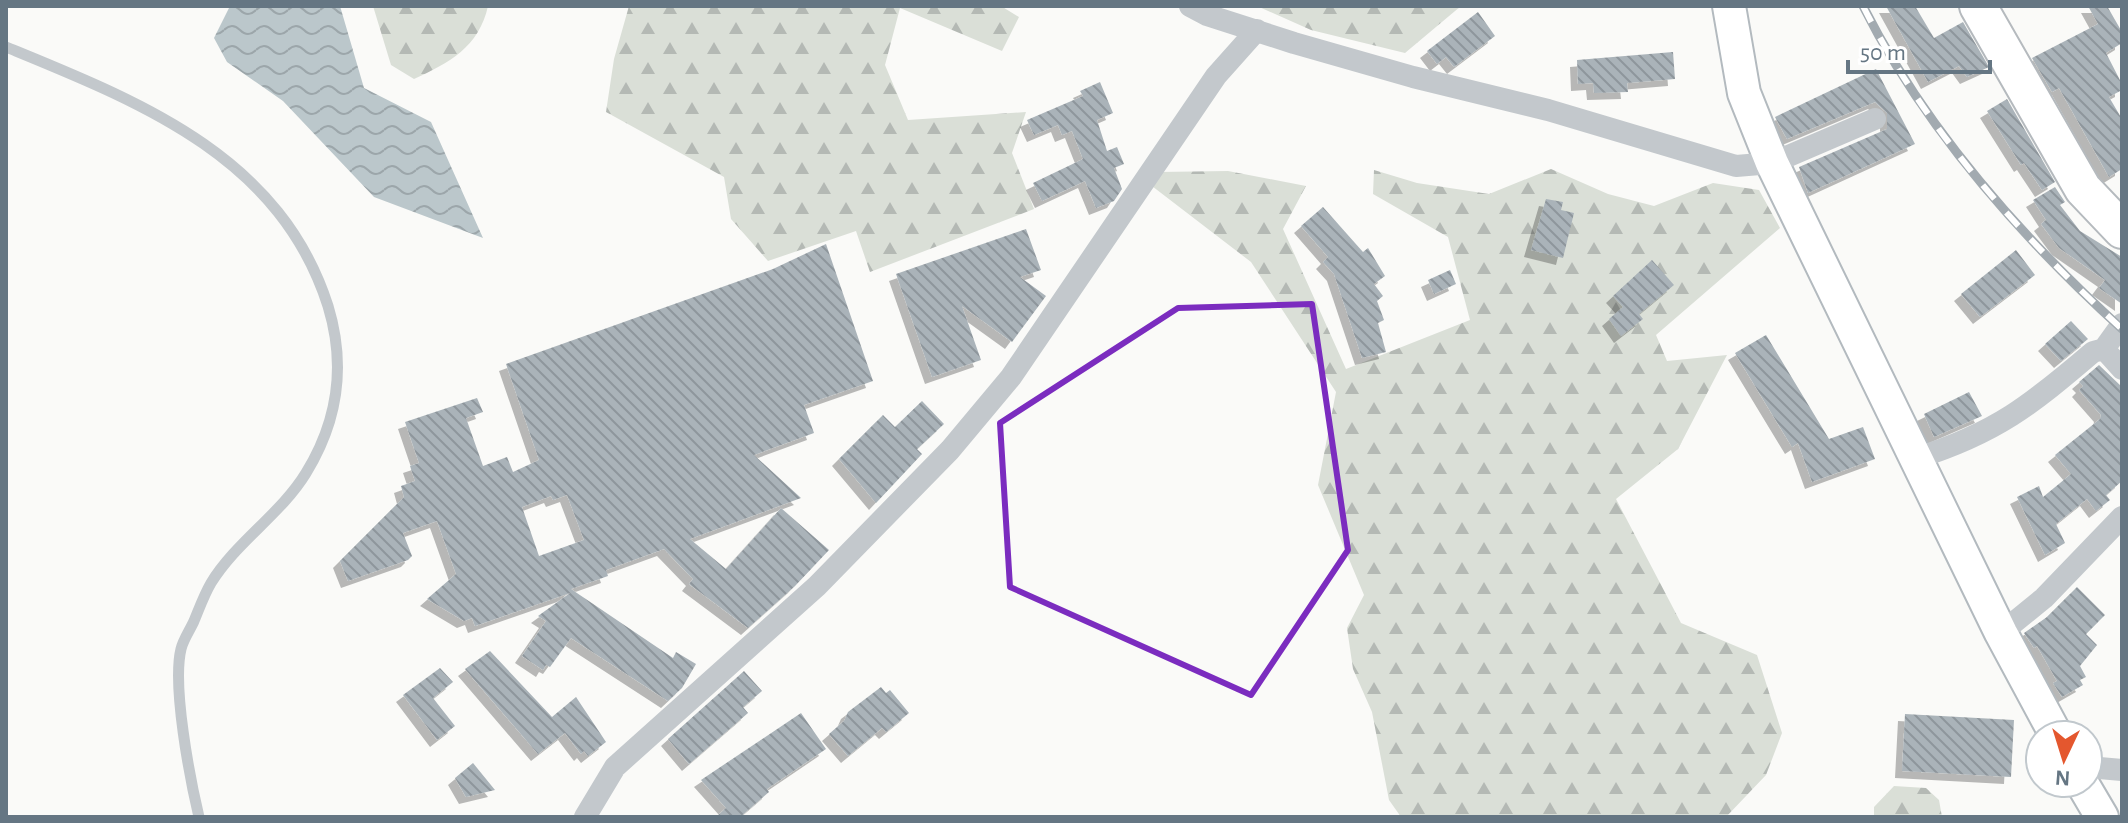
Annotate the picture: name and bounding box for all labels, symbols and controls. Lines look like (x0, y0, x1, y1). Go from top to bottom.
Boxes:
scale bar (1848, 24, 1990, 74)
text: 50 m (1860, 41, 1906, 65)
north arrow (2024, 719, 2104, 799)
text: N (2054, 766, 2071, 789)

